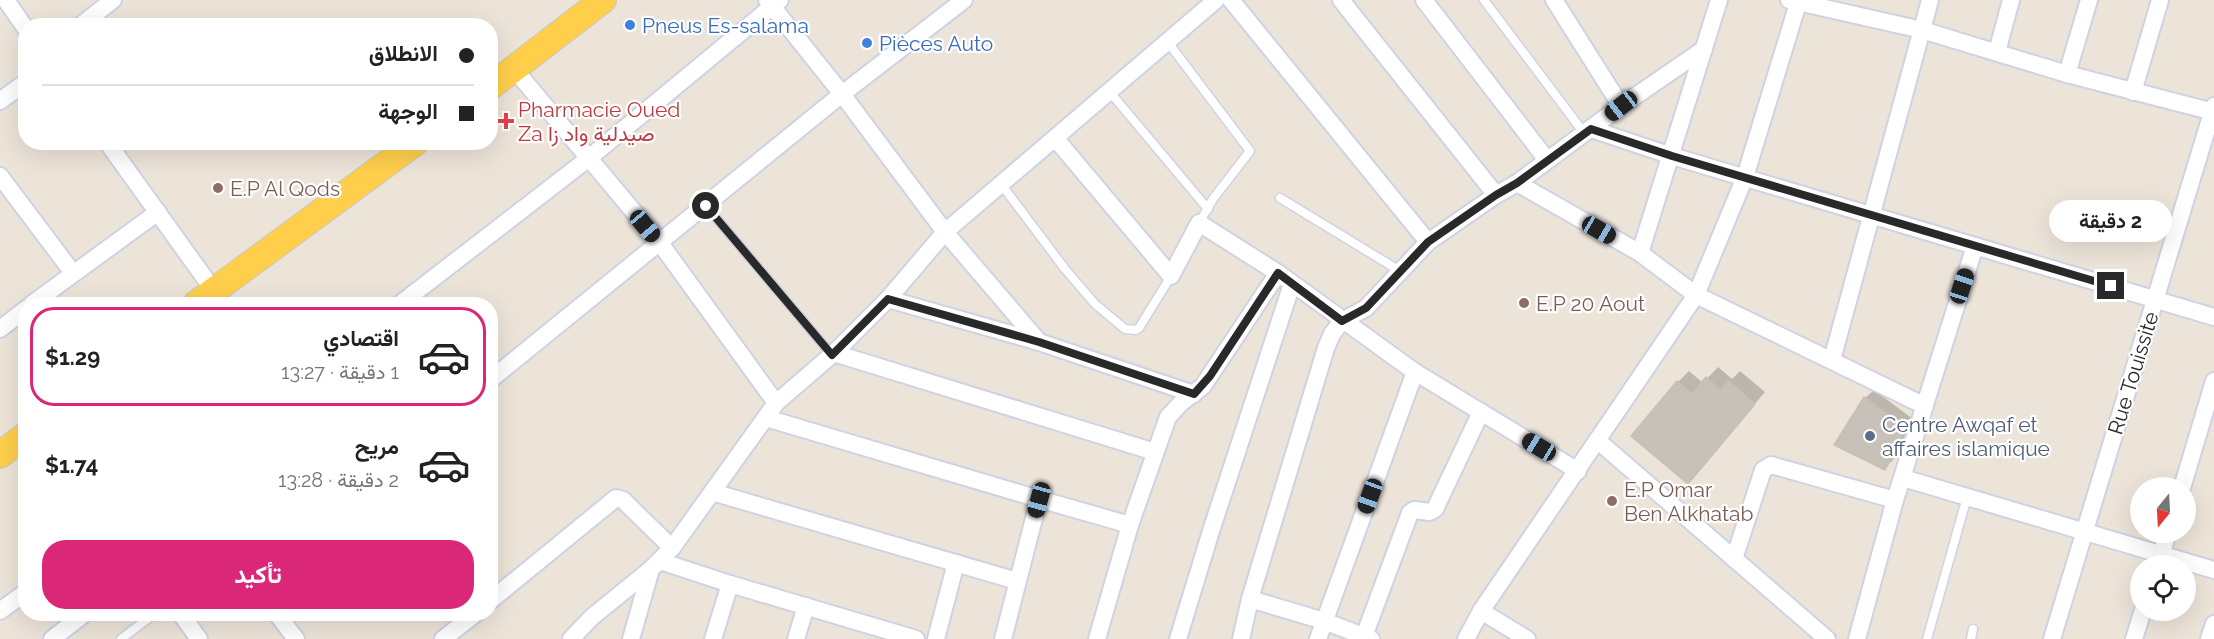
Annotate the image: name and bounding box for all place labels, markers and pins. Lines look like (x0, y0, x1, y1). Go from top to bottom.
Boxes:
place label: Pneus Es-salama (642, 13, 809, 38)
marker: Pneus Es-salama (623, 18, 637, 32)
place label: Pièces Auto (879, 31, 993, 56)
marker: Pièces Auto (860, 36, 874, 50)
place label: Pharmacie Oued Za صيدلية واد زا (518, 97, 680, 147)
marker: Pharmacie Oued Za صيدلية واد زا (499, 114, 513, 128)
place label: E.P Al Qods (230, 176, 340, 201)
marker: E.P Al Qods (211, 181, 225, 195)
place label: E.P 20 Aout (1536, 291, 1645, 316)
marker: E.P 20 Aout (1517, 296, 1531, 310)
place label: Centre Awqaf et affaires islamique (1882, 412, 2050, 461)
marker: Centre Awqaf et affaires islamique (1863, 429, 1877, 443)
place label: E.P Omar Ben Alkhatab (1624, 477, 1753, 526)
marker: E.P Omar Ben Alkhatab (1605, 494, 1619, 508)

